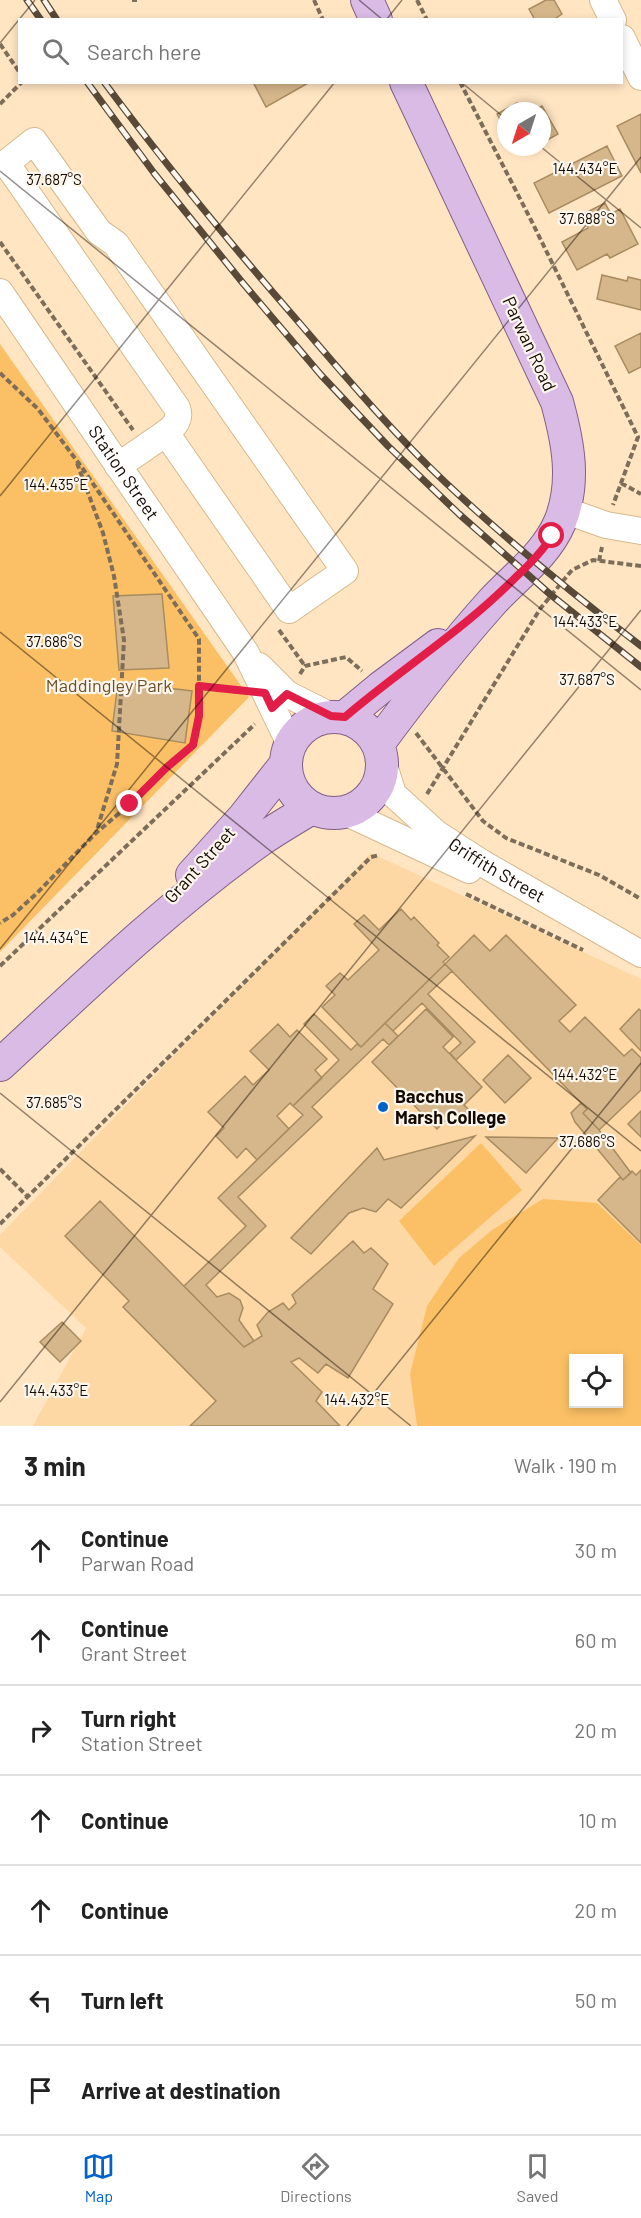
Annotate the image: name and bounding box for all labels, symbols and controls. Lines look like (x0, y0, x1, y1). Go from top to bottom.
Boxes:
search box (18, 18, 623, 84)
icon: search (39, 35, 72, 68)
text: Search here (87, 38, 201, 64)
north arrow (497, 102, 551, 156)
text: 144.434°E (553, 159, 618, 177)
text: 37.687°S (26, 170, 82, 188)
text: 37.688°S (559, 209, 615, 227)
street label: Parwan Road (498, 293, 561, 394)
street label: Station Street (84, 421, 164, 524)
text: 144.435°E (24, 475, 88, 493)
route start (538, 522, 564, 548)
text: 144.433°E (553, 612, 617, 630)
text: 37.686°S (26, 632, 82, 650)
text: 37.687°S (559, 670, 615, 688)
park label: Maddingley Park (46, 674, 172, 696)
route end (116, 790, 142, 816)
street label: Grant Street (159, 821, 239, 907)
street label: Griffith Street (445, 832, 549, 907)
text: 144.434°E (24, 928, 89, 946)
text: 144.432°E (553, 1065, 617, 1083)
place label: Bacchus Marsh College (395, 1085, 506, 1128)
text: 37.685°S (26, 1093, 82, 1111)
marker: Bacchus Marsh College (376, 1100, 390, 1114)
text: 37.686°S (559, 1132, 615, 1150)
map controls (569, 1354, 623, 1408)
button: locate (569, 1354, 623, 1408)
text: 144.433°E (24, 1381, 88, 1399)
text: 144.432°E (325, 1390, 389, 1408)
text: 3 min (24, 1450, 86, 1481)
text: Walk · 190 m (514, 1453, 617, 1477)
text: Continue (81, 1525, 169, 1551)
icon: ahead (24, 1534, 57, 1567)
text: 30 m (575, 1538, 617, 1562)
text: Parwan Road (81, 1551, 194, 1575)
text: Continue (81, 1615, 169, 1641)
icon: ahead (24, 1624, 57, 1657)
text: 60 m (575, 1628, 617, 1652)
text: Grant Street (81, 1641, 187, 1665)
text: Turn right (81, 1705, 176, 1731)
icon: right (24, 1714, 57, 1747)
text: 20 m (574, 1718, 617, 1742)
text: Station Street (81, 1731, 203, 1755)
icon: ahead (24, 1804, 57, 1837)
text: Continue (81, 1807, 169, 1833)
text: 10 m (578, 1808, 617, 1832)
icon: ahead (24, 1894, 57, 1927)
text: Continue (81, 1897, 169, 1923)
text: 20 m (574, 1898, 617, 1922)
icon: left (24, 1984, 57, 2017)
text: Turn left (81, 1987, 164, 2013)
text: 50 m (575, 1988, 617, 2012)
icon: arrive (24, 2074, 57, 2107)
text: Arrive at destination (81, 2077, 280, 2103)
tab: Map (82, 2150, 115, 2205)
tab: Directions (280, 2150, 352, 2205)
tab: Saved (517, 2150, 559, 2205)

